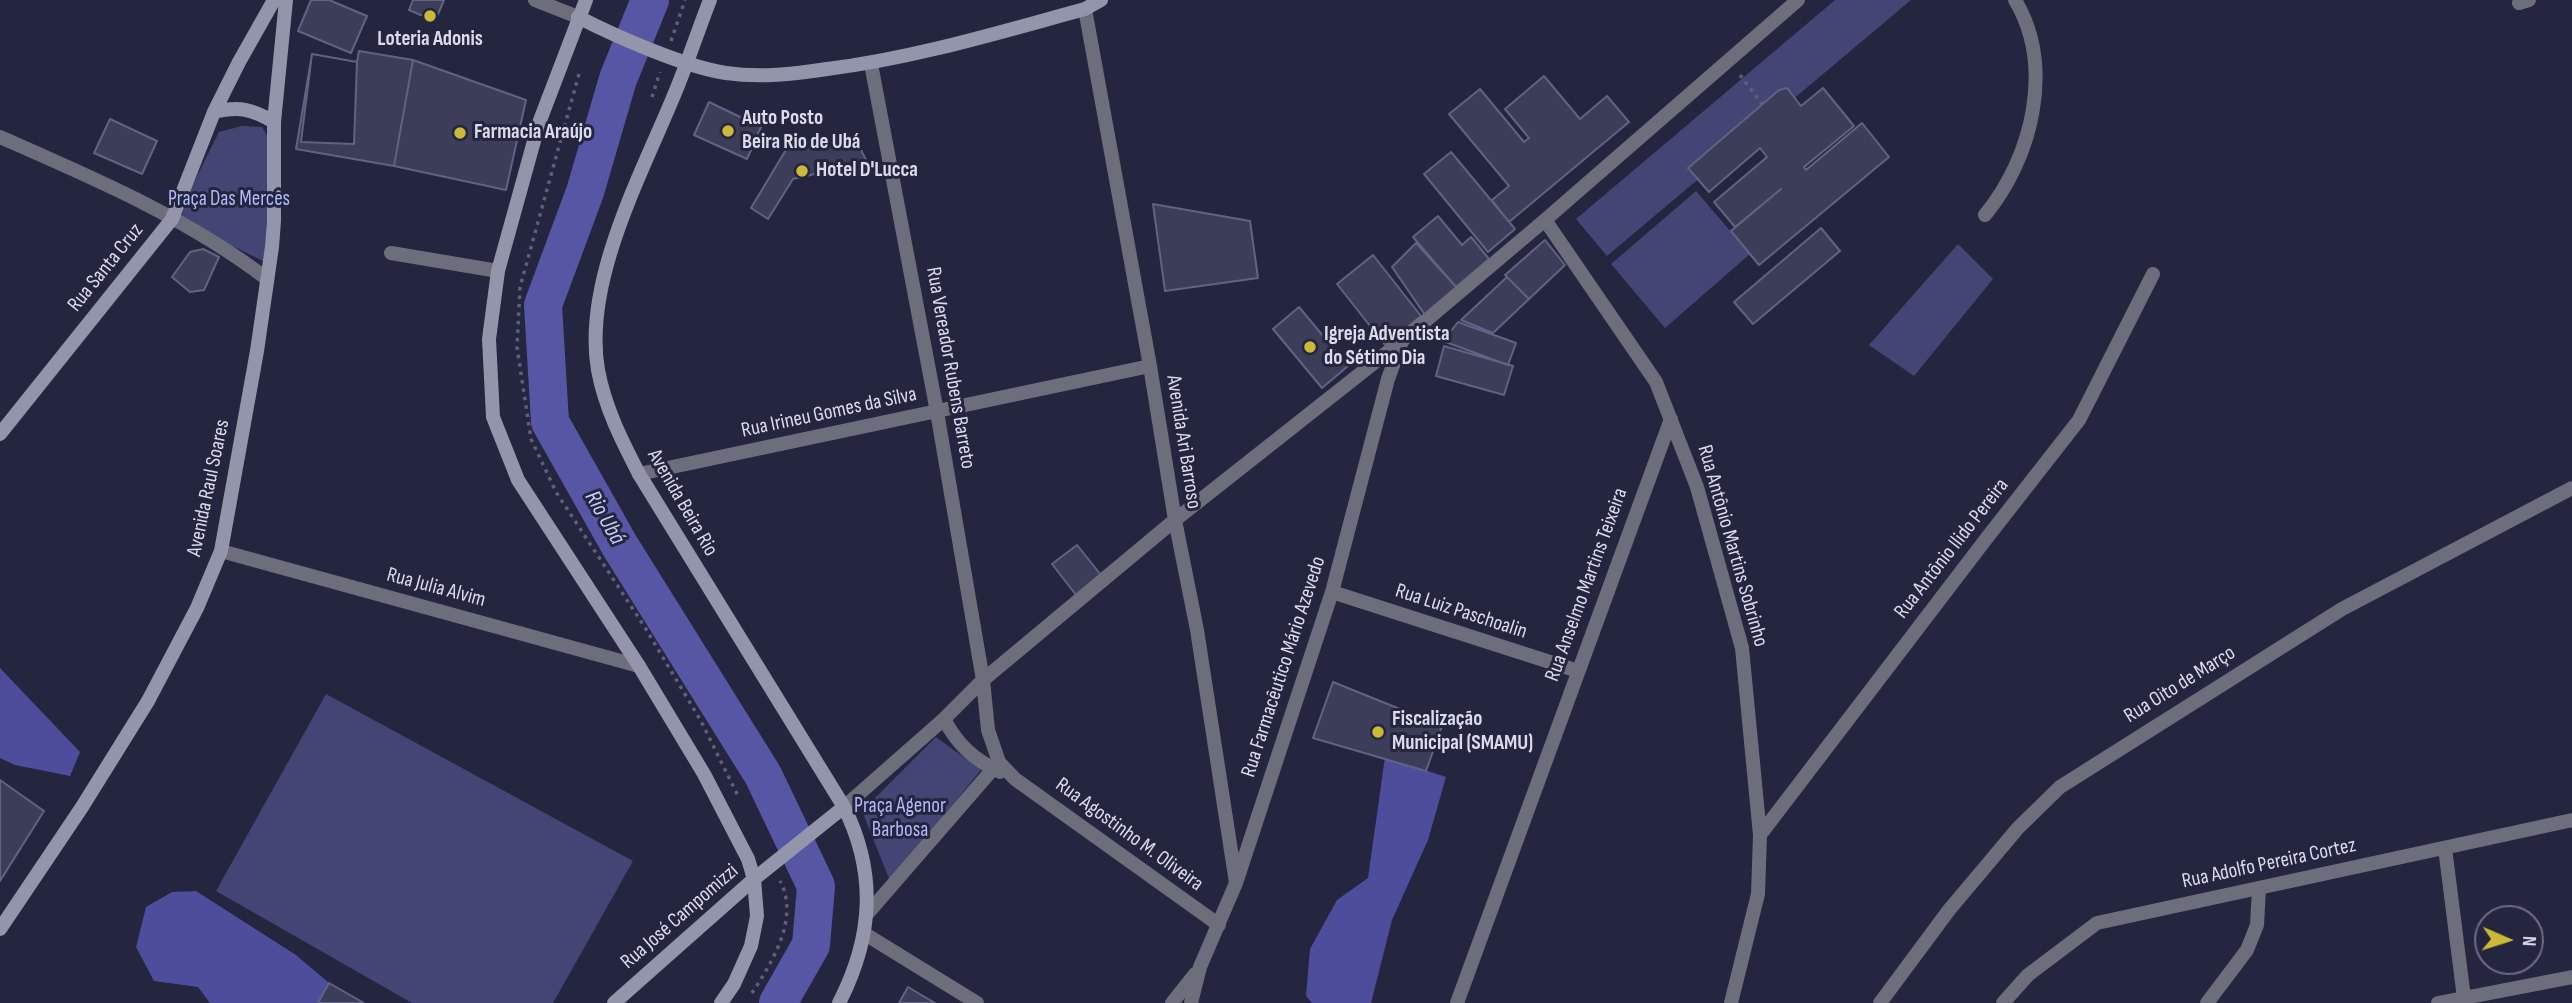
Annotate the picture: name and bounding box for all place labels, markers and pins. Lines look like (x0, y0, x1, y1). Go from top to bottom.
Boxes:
marker: Loteria Adonis (422, 8, 438, 24)
place label: Loteria Adonis (377, 27, 483, 53)
place label: Auto Posto Beira Rio de Ubá (742, 106, 860, 156)
place label: Farmacia Araújo (474, 120, 592, 146)
marker: Auto Posto Beira Rio de Ubá (720, 123, 736, 139)
marker: Farmacia Araújo (452, 125, 468, 141)
place label: Hotel D'Lucca (816, 158, 918, 184)
marker: Hotel D'Lucca (794, 163, 810, 179)
place label: Igreja Adventista do Sétimo Dia (1324, 322, 1450, 372)
marker: Igreja Adventista do Sétimo Dia (1302, 339, 1318, 355)
place label: Fiscalização Municipal (SMAMU) (1392, 707, 1533, 757)
marker: Fiscalização Municipal (SMAMU) (1370, 724, 1386, 740)

